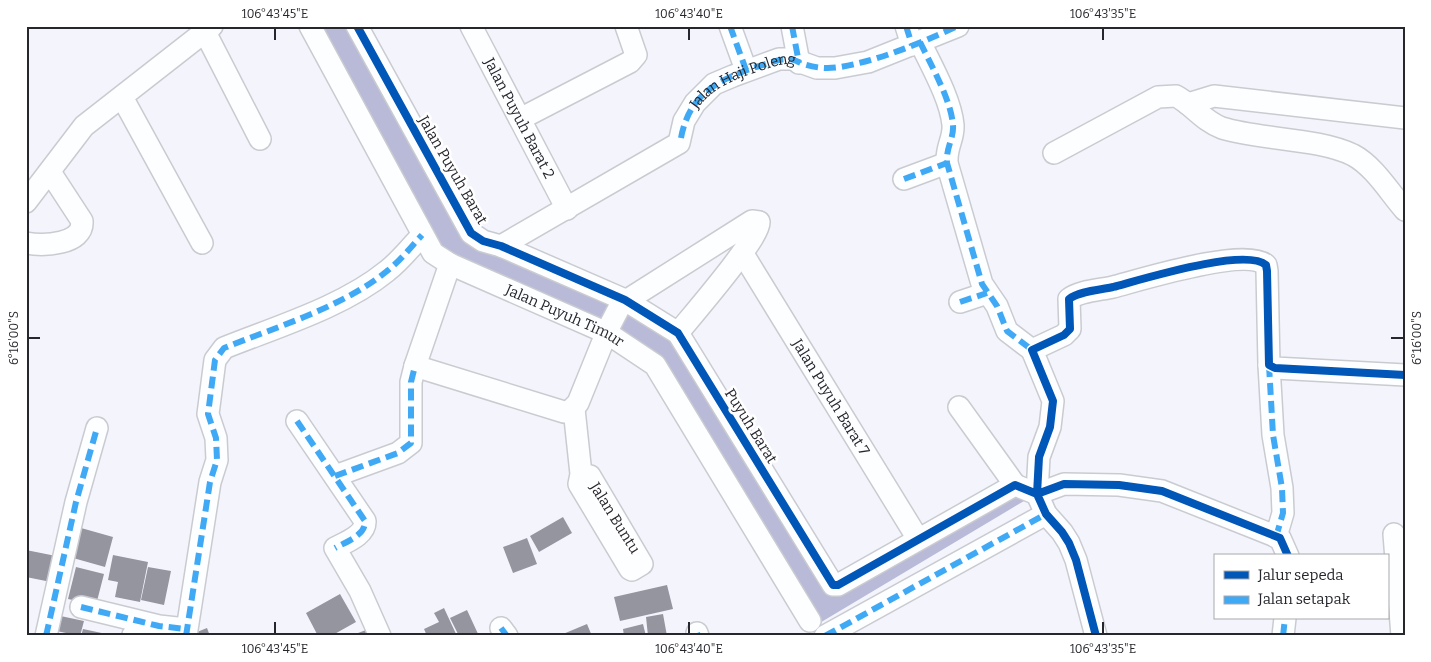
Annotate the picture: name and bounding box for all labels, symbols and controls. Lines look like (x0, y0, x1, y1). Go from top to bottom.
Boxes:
text: 106°43'45"E (242, 7, 308, 21)
text: 106°43'40"E (655, 7, 723, 21)
text: 106°43'35"E (1070, 7, 1136, 21)
street label: Jalan Haji Poleng (685, 50, 798, 113)
street label: Jalan Puyuh Barat 2 (480, 54, 558, 181)
street label: Jalan Puyuh Barat (414, 112, 492, 228)
street label: Jalan Puyuh Timur (502, 280, 627, 351)
text: 6°16'00"S (7, 311, 21, 365)
text: 6°16'00"S (1410, 311, 1424, 365)
street label: Jalan Puyuh Barat 7 (788, 335, 874, 459)
street label: Puyuh Barat (721, 385, 781, 467)
street label: Jalan Buntu (585, 478, 644, 557)
legend (1214, 554, 1388, 620)
text: Jalur sepeda (1257, 566, 1344, 584)
text: Jalan setapak (1257, 590, 1351, 608)
text: 106°43'45"E (242, 642, 308, 656)
text: 106°43'40"E (655, 642, 723, 656)
text: 106°43'35"E (1070, 642, 1136, 656)

